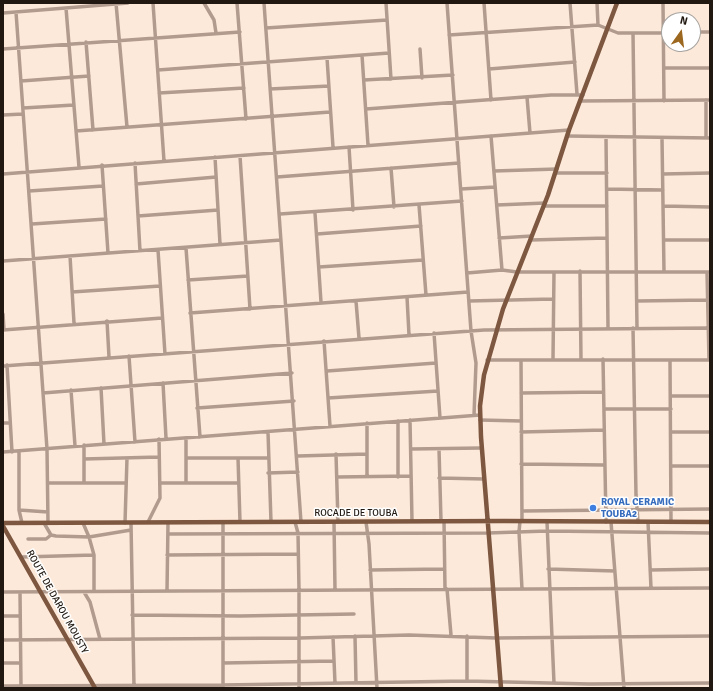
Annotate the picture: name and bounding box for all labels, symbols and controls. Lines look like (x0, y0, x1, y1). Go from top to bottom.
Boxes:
north arrow (661, 12, 701, 52)
text: N (678, 14, 689, 28)
place label: ROYAL CERAMIC TOUBA2 (601, 496, 674, 520)
marker: ROYAL CERAMIC TOUBA2 (588, 503, 598, 513)
street label: ROCADE DE TOUBA (314, 507, 398, 519)
street label: ROUTE DE DAROU MOUSTY (23, 548, 91, 656)

